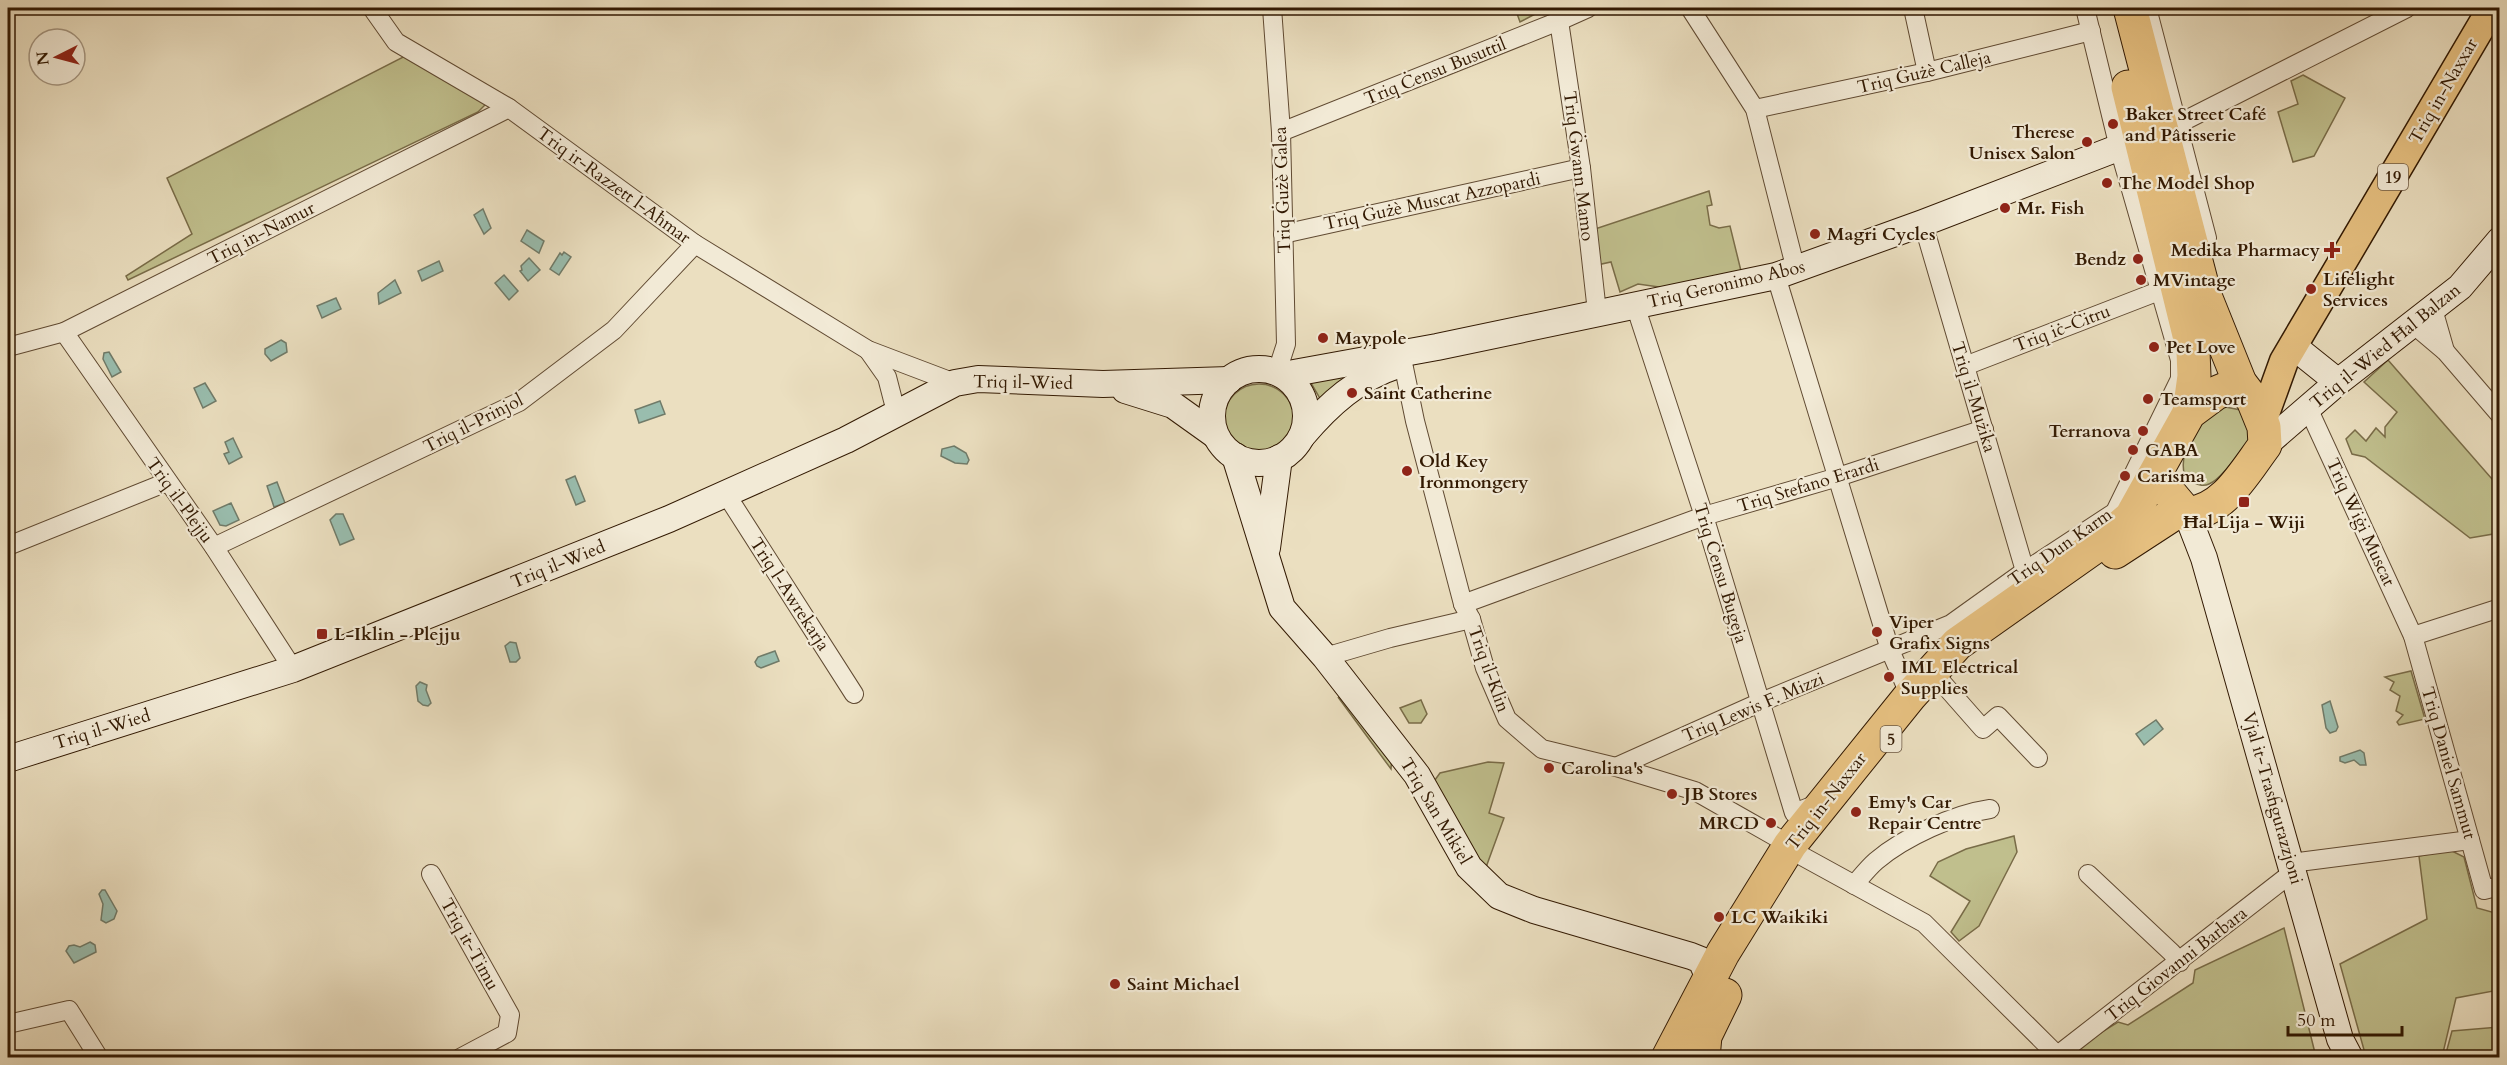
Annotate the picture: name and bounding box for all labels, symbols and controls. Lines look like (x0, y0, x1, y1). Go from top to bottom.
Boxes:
north arrow (27, 27, 87, 87)
street label: Triq Ċensu Busuttil (1360, 31, 1510, 111)
street label: Triq in-Naxxar (2403, 34, 2484, 149)
street label: Triq Ġużè Calleja (1855, 45, 1993, 100)
text: N (31, 50, 55, 67)
street label: Triq Ġwann Mamo (1557, 90, 1600, 243)
place label: Baker Street Café and Pâtisserie (2125, 102, 2267, 148)
marker: Baker Street Café and Pâtisserie (2106, 117, 2120, 131)
place label: Therese Unisex Salon (1969, 120, 2075, 166)
street label: Triq ir-Razzett l-Aħmar (532, 121, 696, 250)
street label: Triq Ġużè Galea (1268, 126, 1297, 254)
marker: Therese Unisex Salon (2080, 135, 2094, 149)
road number: 19 (2378, 164, 2408, 190)
street label: Triq Ġużè Muscat Azzopardi (1321, 166, 1543, 237)
place label: The Model Shop (2119, 171, 2255, 196)
marker: The Model Shop (2100, 176, 2114, 190)
street label: Triq in-Namur (203, 195, 320, 271)
place label: Mr. Fish (2017, 196, 2084, 221)
marker: Mr. Fish (1998, 201, 2012, 215)
place label: Magri Cycles (1827, 222, 1936, 247)
marker: Magri Cycles (1808, 227, 1822, 241)
place label: Medika Pharmacy (2171, 238, 2321, 263)
marker: Medika Pharmacy (2325, 243, 2339, 257)
place label: Bendz (2074, 247, 2126, 272)
marker: Bendz (2131, 252, 2145, 266)
street label: Triq Geronimo Abos (1645, 254, 1808, 315)
place label: Lifelight Services (2323, 267, 2395, 313)
place label: MVintage (2153, 268, 2236, 293)
marker: MVintage (2134, 273, 2148, 287)
street label: Triq il-Wied Ħal Balzan (2305, 277, 2467, 415)
marker: Lifelight Services (2304, 282, 2318, 296)
street label: Triq iċ-Ċitru (2010, 299, 2114, 358)
place label: Maypole (1335, 326, 1407, 351)
marker: Maypole (1316, 331, 1330, 345)
place label: Pet Love (2166, 335, 2236, 360)
street label: Triq il-Mużika (1945, 339, 2002, 456)
marker: Pet Love (2147, 340, 2161, 354)
street label: Triq il-Wied (973, 369, 1073, 396)
place label: Saint Catherine (1364, 381, 1492, 406)
marker: Saint Catherine (1345, 386, 1359, 400)
street label: Triq il-Prinjol (419, 387, 528, 459)
place label: Teamsport (2160, 387, 2247, 412)
marker: Teamsport (2141, 392, 2155, 406)
place label: Terranova (2049, 419, 2131, 444)
marker: Terranova (2136, 424, 2150, 438)
place label: GABA (2145, 438, 2199, 463)
marker: GABA (2126, 443, 2140, 457)
place label: Old Key Ironmongery (1419, 449, 1529, 495)
street label: Triq il-Plejju (140, 452, 219, 548)
street label: Triq Stefano Erardi (1734, 452, 1882, 519)
street label: Triq Wiġi Muscat (2320, 454, 2401, 591)
marker: Old Key Ironmongery (1400, 464, 1414, 478)
place label: Carisma (2137, 464, 2205, 489)
marker: Carisma (2118, 469, 2132, 483)
marker: Ħal Lija - Wiji (2237, 495, 2251, 509)
street label: Triq Ċensu Bugeja (1687, 500, 1754, 647)
street label: Triq Dun Karm (2003, 502, 2118, 593)
place label: Ħal Lija - Wiji (2183, 510, 2305, 535)
street label: Triq l-Awrekarja (744, 533, 836, 656)
street label: Triq il-Wied (507, 534, 609, 595)
place label: Viper Grafix Signs (1889, 610, 1990, 656)
place label: L-Iklin - Plejju (334, 622, 461, 647)
street label: Triq il-Klin (1461, 622, 1516, 717)
marker: Viper Grafix Signs (1870, 625, 1884, 639)
marker: L-Iklin - Plejju (315, 627, 329, 641)
place label: IML Electrical Supplies (1901, 655, 2018, 701)
street label: Triq Lewis F. Mizzi (1679, 666, 1828, 749)
marker: IML Electrical Supplies (1882, 670, 1896, 684)
street label: Triq Daniel Sammut (2415, 684, 2482, 843)
street label: Triq il-Wied (51, 703, 154, 756)
street label: Vjal it-Trasfigurazzjoni (2236, 709, 2309, 887)
road number: 5 (1880, 726, 1902, 752)
street label: Triq in-Naxxar (1780, 747, 1873, 855)
street label: Triq San Mikiel (1394, 753, 1478, 870)
place label: Carolina's (1561, 756, 1643, 781)
marker: Carolina's (1542, 761, 1556, 775)
place label: JB Stores (1681, 782, 1757, 807)
marker: JB Stores (1665, 787, 1679, 801)
place label: Emy's Car Repair Centre (1868, 790, 1982, 836)
marker: Emy's Car Repair Centre (1849, 805, 1863, 819)
place label: MRCD (1699, 811, 1759, 836)
marker: MRCD (1764, 816, 1778, 830)
street label: Triq it-Timu (434, 894, 505, 995)
street label: Triq Giovanni Barbara (2100, 901, 2253, 1028)
place label: LC Waikiki (1731, 905, 1828, 930)
marker: LC Waikiki (1712, 910, 1726, 924)
place label: Saint Michael (1127, 972, 1240, 997)
marker: Saint Michael (1108, 977, 1122, 991)
scale bar (2288, 999, 2402, 1037)
text: 50 m (2297, 1008, 2336, 1033)

